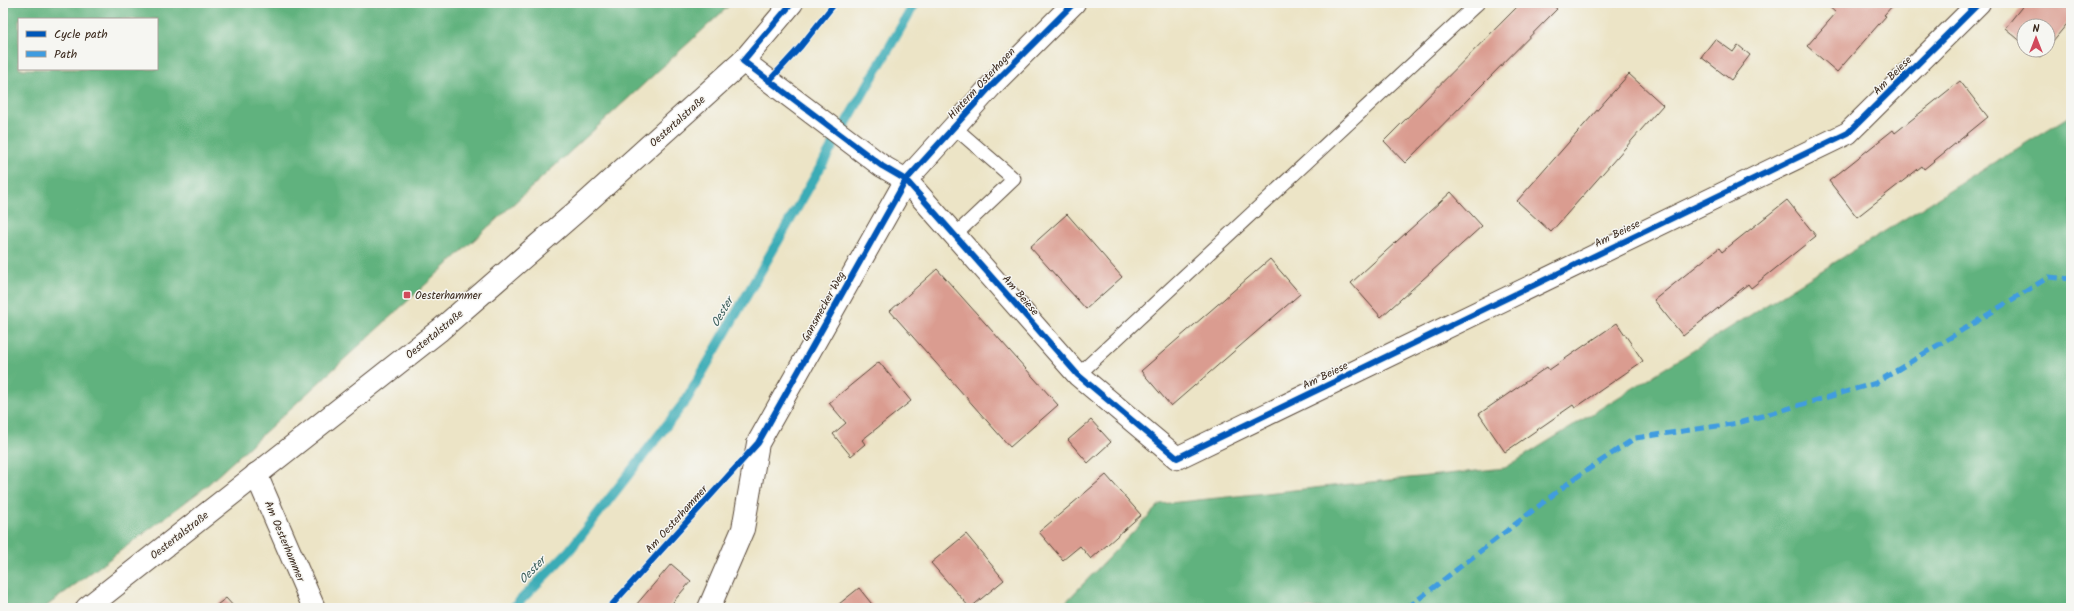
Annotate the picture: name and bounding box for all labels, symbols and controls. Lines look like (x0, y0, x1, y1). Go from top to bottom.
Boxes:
legend (18, 18, 158, 70)
north arrow (2016, 18, 2056, 58)
text: N (2033, 20, 2040, 38)
text: Cycle path (54, 25, 108, 44)
street label: Hinterm Osterhagen (943, 43, 1020, 124)
text: Path (54, 45, 77, 64)
street label: Am Beiese (1869, 52, 1916, 99)
street label: Oestertalstraße (645, 91, 710, 152)
street label: Am Beiese (1591, 215, 1643, 253)
street label: Gansmecker Weg (797, 268, 851, 345)
street label: Am Beiese (997, 271, 1043, 320)
place label: Oesterhammer (415, 287, 483, 305)
marker: Oesterhammer (402, 290, 412, 300)
water label: Oester (706, 291, 740, 331)
street label: Oestertalstraße (402, 306, 468, 364)
street label: Am Beiese (1299, 357, 1351, 395)
street label: Am Oesterhammer (641, 481, 713, 558)
street label: Am Oesterhammer (259, 498, 310, 586)
street label: Oestertalstraße (146, 507, 213, 565)
water label: Oester (514, 550, 552, 588)

